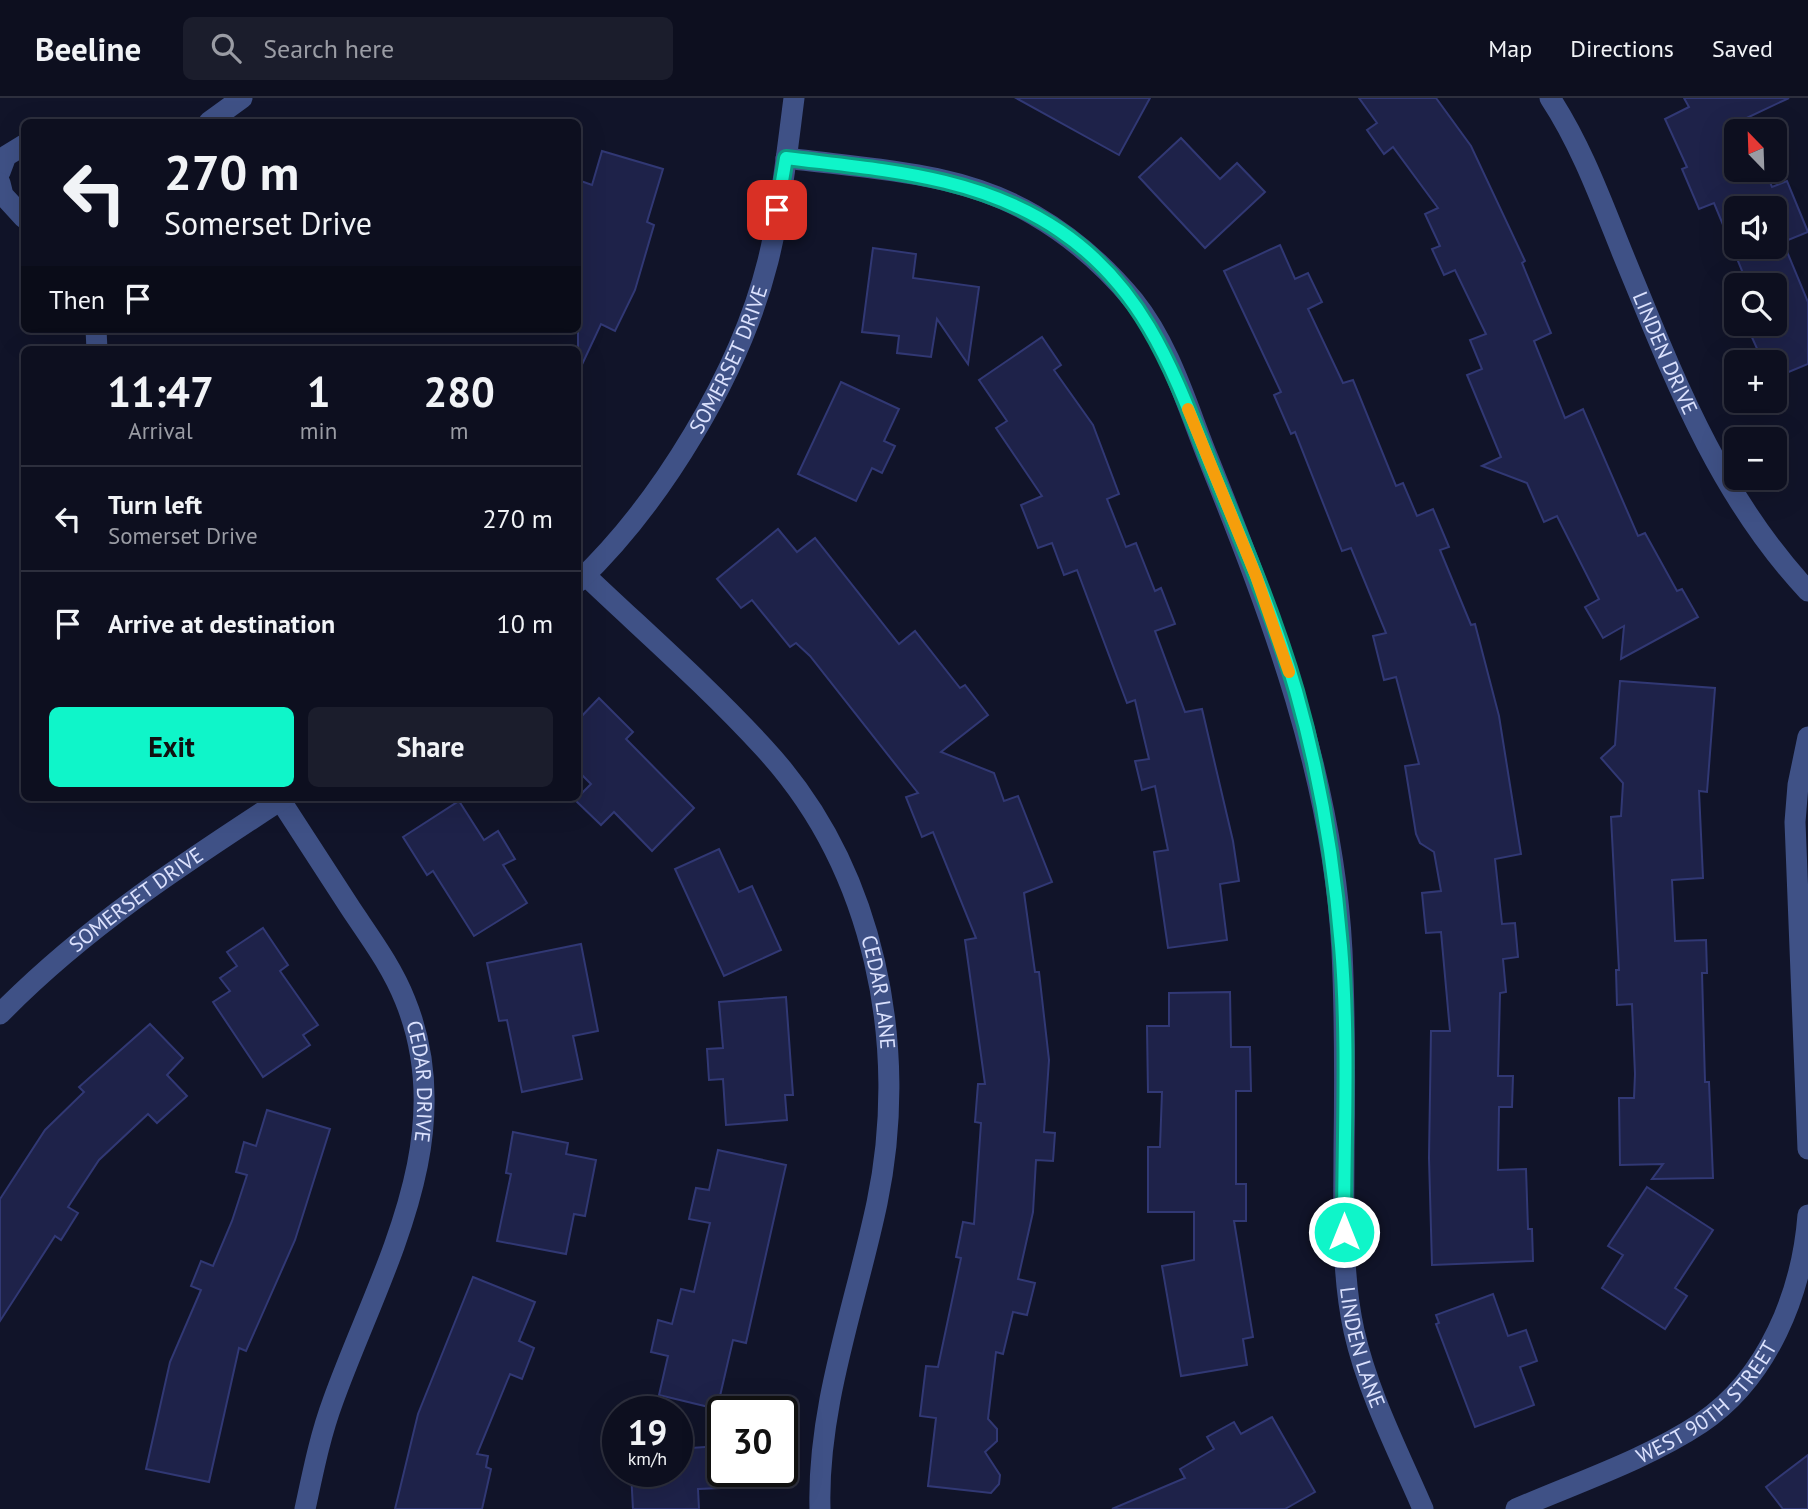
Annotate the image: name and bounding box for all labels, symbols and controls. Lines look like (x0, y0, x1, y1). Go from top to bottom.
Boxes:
search box (183, 17, 673, 80)
text: Beeline (35, 27, 141, 70)
icon: search (207, 29, 245, 67)
text: Search here (263, 32, 394, 65)
text: Map (1488, 33, 1532, 64)
text: Directions (1570, 33, 1674, 64)
text: Saved (1712, 33, 1773, 64)
north arrow (1724, 119, 1787, 182)
map controls (1724, 119, 1787, 490)
text: 270 m (164, 140, 299, 204)
icon: left (49, 147, 140, 238)
pin (747, 180, 807, 240)
icon: arrive (758, 191, 796, 229)
button: sound (1724, 196, 1787, 259)
text: Somerset Drive (164, 202, 372, 244)
button: search (1724, 273, 1787, 336)
icon: arrive (119, 280, 157, 318)
street label: SOMERSET DRIVE (683, 282, 773, 438)
text: Then (49, 283, 105, 316)
street label: LINDEN DRIVE (1627, 287, 1704, 419)
button: + (1724, 350, 1787, 413)
text: 11:47 (107, 364, 214, 419)
text: 1 (307, 364, 330, 419)
text: 280 (423, 364, 495, 419)
text: Arrival (128, 416, 193, 445)
text: min (300, 416, 337, 445)
text: m (450, 416, 468, 445)
button: − (1724, 427, 1787, 490)
text: Turn left (108, 488, 202, 521)
icon: left (49, 500, 87, 538)
text: 270 m (482, 502, 553, 535)
text: Somerset Drive (108, 521, 258, 550)
icon: arrive (49, 605, 87, 643)
text: Arrive at destination (108, 607, 335, 640)
text: 10 m (497, 607, 553, 640)
button: Exit (49, 707, 294, 787)
button: Share (308, 707, 553, 787)
street label: SOMERSET DRIVE (63, 841, 208, 958)
street label: CEDAR LANE (855, 932, 902, 1050)
street label: CEDAR DRIVE (400, 1017, 438, 1144)
position arrow (1307, 1195, 1381, 1269)
street label: LINDEN LANE (1334, 1285, 1391, 1412)
street label: WEST 90TH STREET (1632, 1336, 1783, 1470)
speed limit sign: 30 (707, 1396, 798, 1487)
text: 19 (628, 1409, 667, 1455)
text: km/h (628, 1447, 667, 1470)

